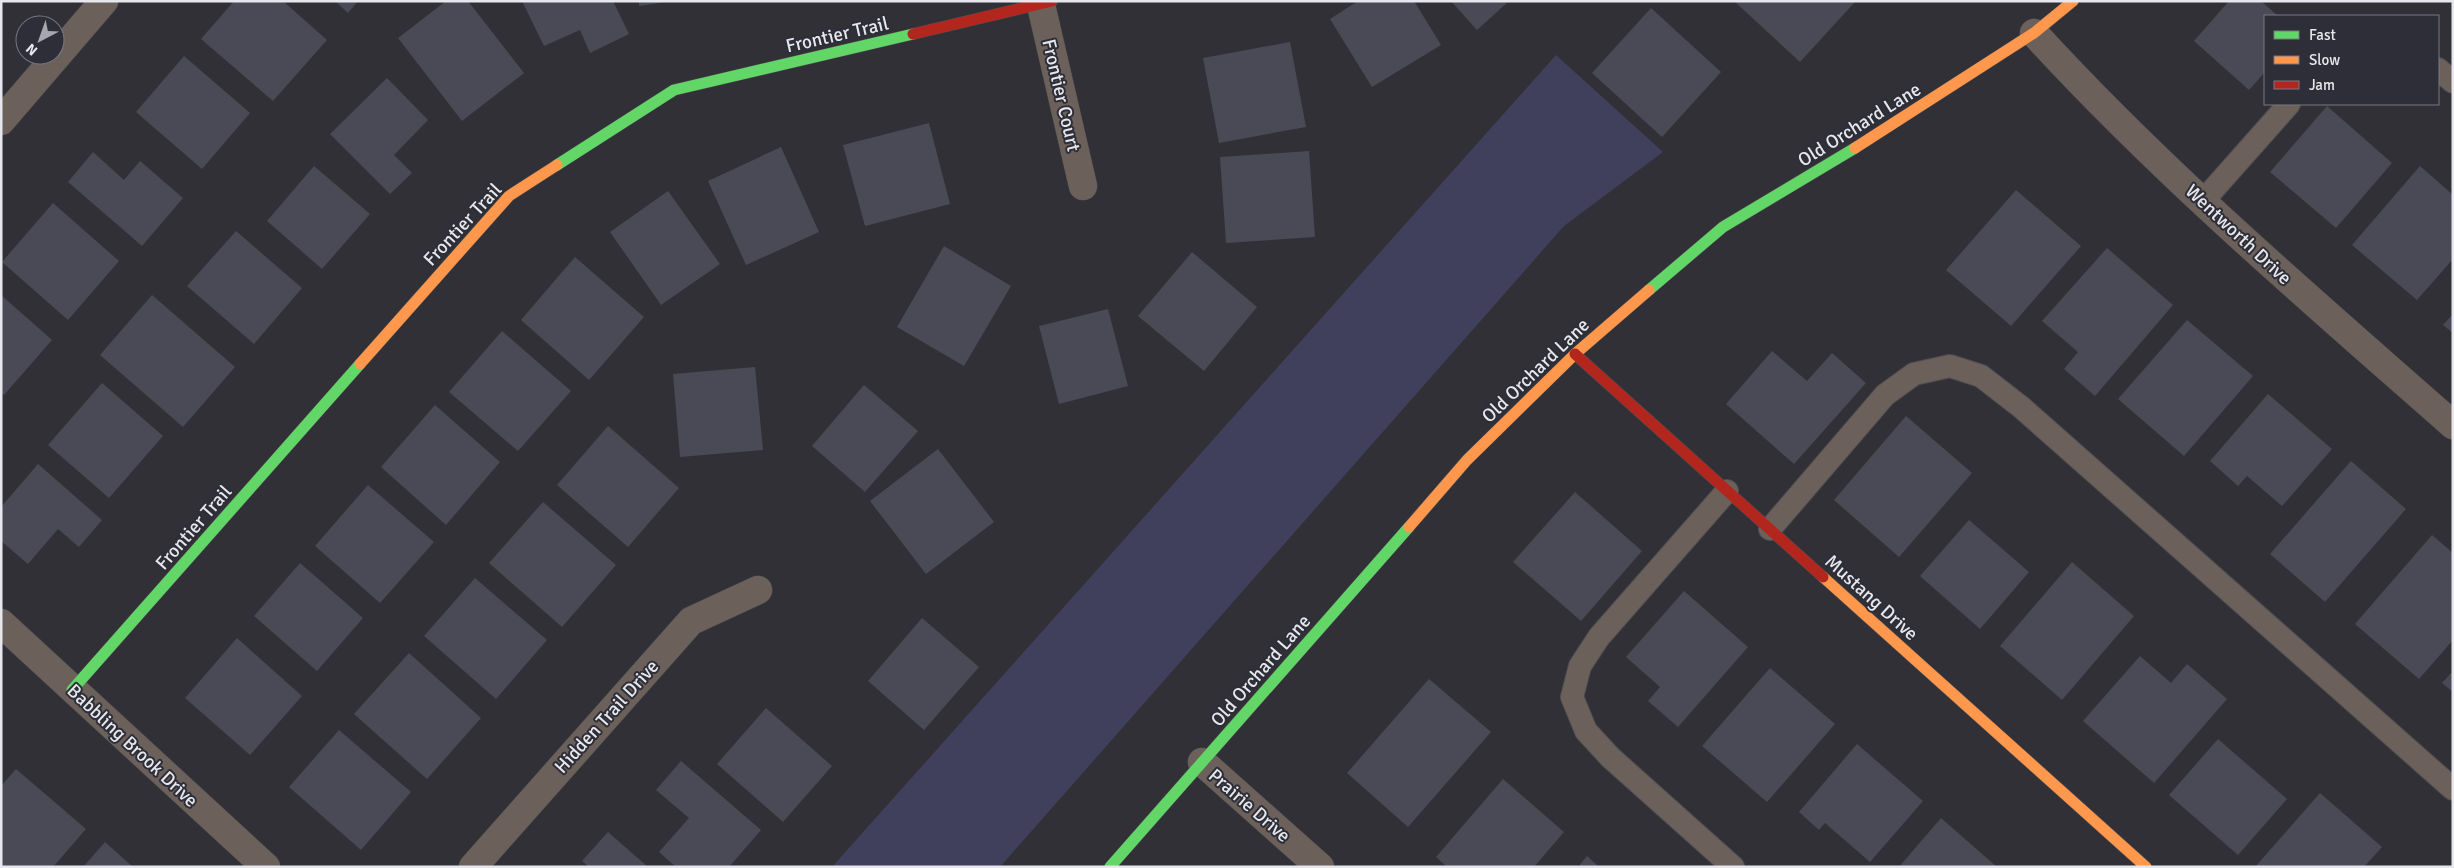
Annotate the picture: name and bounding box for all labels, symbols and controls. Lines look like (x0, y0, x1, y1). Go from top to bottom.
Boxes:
street label: Frontier Trail (784, 12, 891, 58)
north arrow (15, 15, 65, 65)
legend (2264, 15, 2439, 105)
text: Fast (2309, 26, 2336, 44)
street label: Frontier Court (1036, 37, 1086, 154)
text: N (23, 40, 41, 59)
text: Slow (2309, 51, 2340, 69)
text: Jam (2309, 76, 2335, 94)
street label: Old Orchard Lane (1794, 77, 1926, 172)
street label: Frontier Trail (418, 178, 507, 271)
street label: Wentworth Drive (2180, 179, 2296, 290)
street label: Old Orchard Lane (1477, 313, 1595, 428)
street label: Frontier Trail (150, 480, 237, 575)
street label: Mustang Drive (1820, 550, 1923, 646)
street label: Old Orchard Lane (1206, 610, 1316, 732)
street label: Hidden Trail Drive (549, 655, 664, 778)
street label: Babbling Brook Drive (62, 679, 203, 813)
street label: Prairie Drive (1203, 764, 1295, 848)

